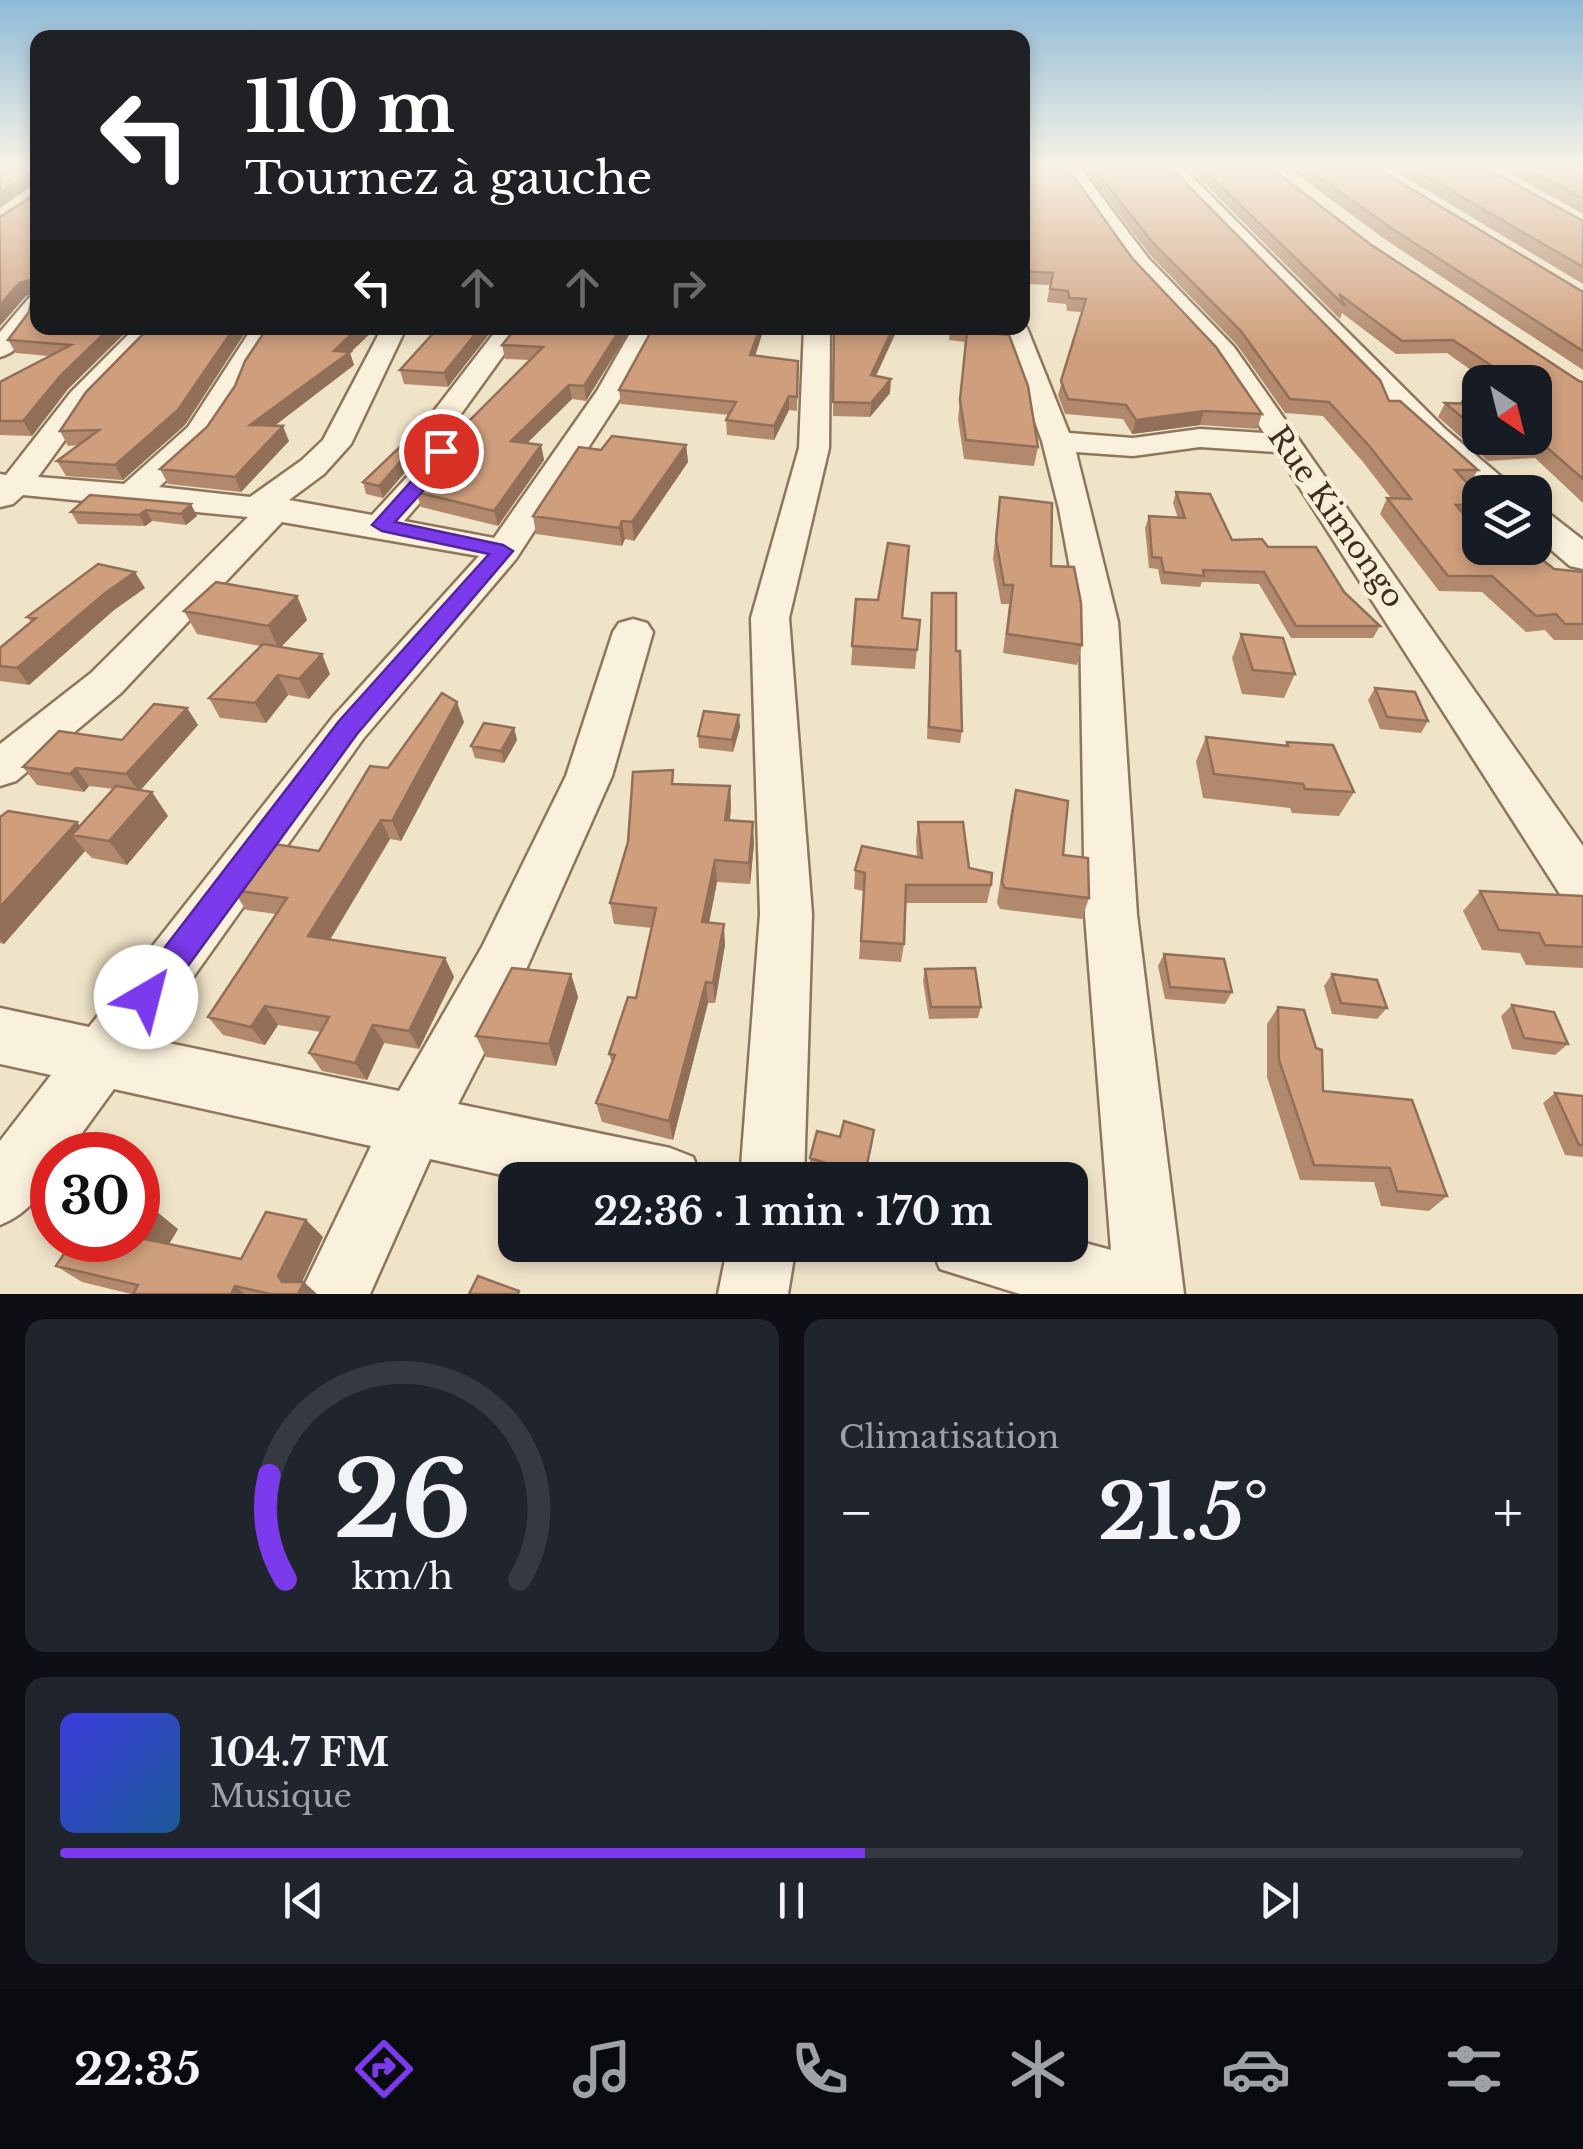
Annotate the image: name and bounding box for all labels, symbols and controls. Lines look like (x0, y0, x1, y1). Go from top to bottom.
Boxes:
text: 110 m (245, 64, 455, 151)
icon: left (80, 70, 210, 200)
text: Tournez à gauche (245, 150, 652, 206)
icon: left (345, 260, 400, 315)
icon: ahead (450, 260, 505, 315)
icon: ahead (555, 260, 610, 315)
icon: right (660, 260, 715, 315)
north arrow (1462, 365, 1552, 455)
map controls (1462, 365, 1552, 565)
pin (399, 409, 484, 494)
street label: Rue Kimongo (1260, 419, 1413, 615)
icon: arrive (414, 424, 469, 479)
button: layers (1462, 475, 1552, 565)
position arrow (94, 945, 198, 1049)
speed limit sign: 30 (30, 1132, 160, 1262)
text: 22:36 · 1 min · 170 m (594, 1188, 992, 1235)
text: Climatisation (839, 1417, 1059, 1457)
text: 26 (333, 1436, 471, 1565)
text: 21.5° (1098, 1466, 1269, 1559)
text: − (839, 1479, 874, 1547)
text: + (1493, 1479, 1523, 1547)
text: km/h (351, 1554, 453, 1599)
text: 104.7 FM (210, 1729, 389, 1776)
text: Musique (210, 1776, 352, 1816)
icon: previous (276, 1873, 331, 1928)
icon: pause (764, 1873, 819, 1928)
icon: next (1252, 1873, 1307, 1928)
icon: directions (349, 2034, 419, 2104)
icon: music (567, 2034, 637, 2104)
icon: phone (785, 2034, 855, 2104)
icon: climate (1003, 2034, 1073, 2104)
icon: car (1221, 2034, 1291, 2104)
icon: filters (1439, 2034, 1509, 2104)
text: 22:35 (74, 2041, 201, 2097)

